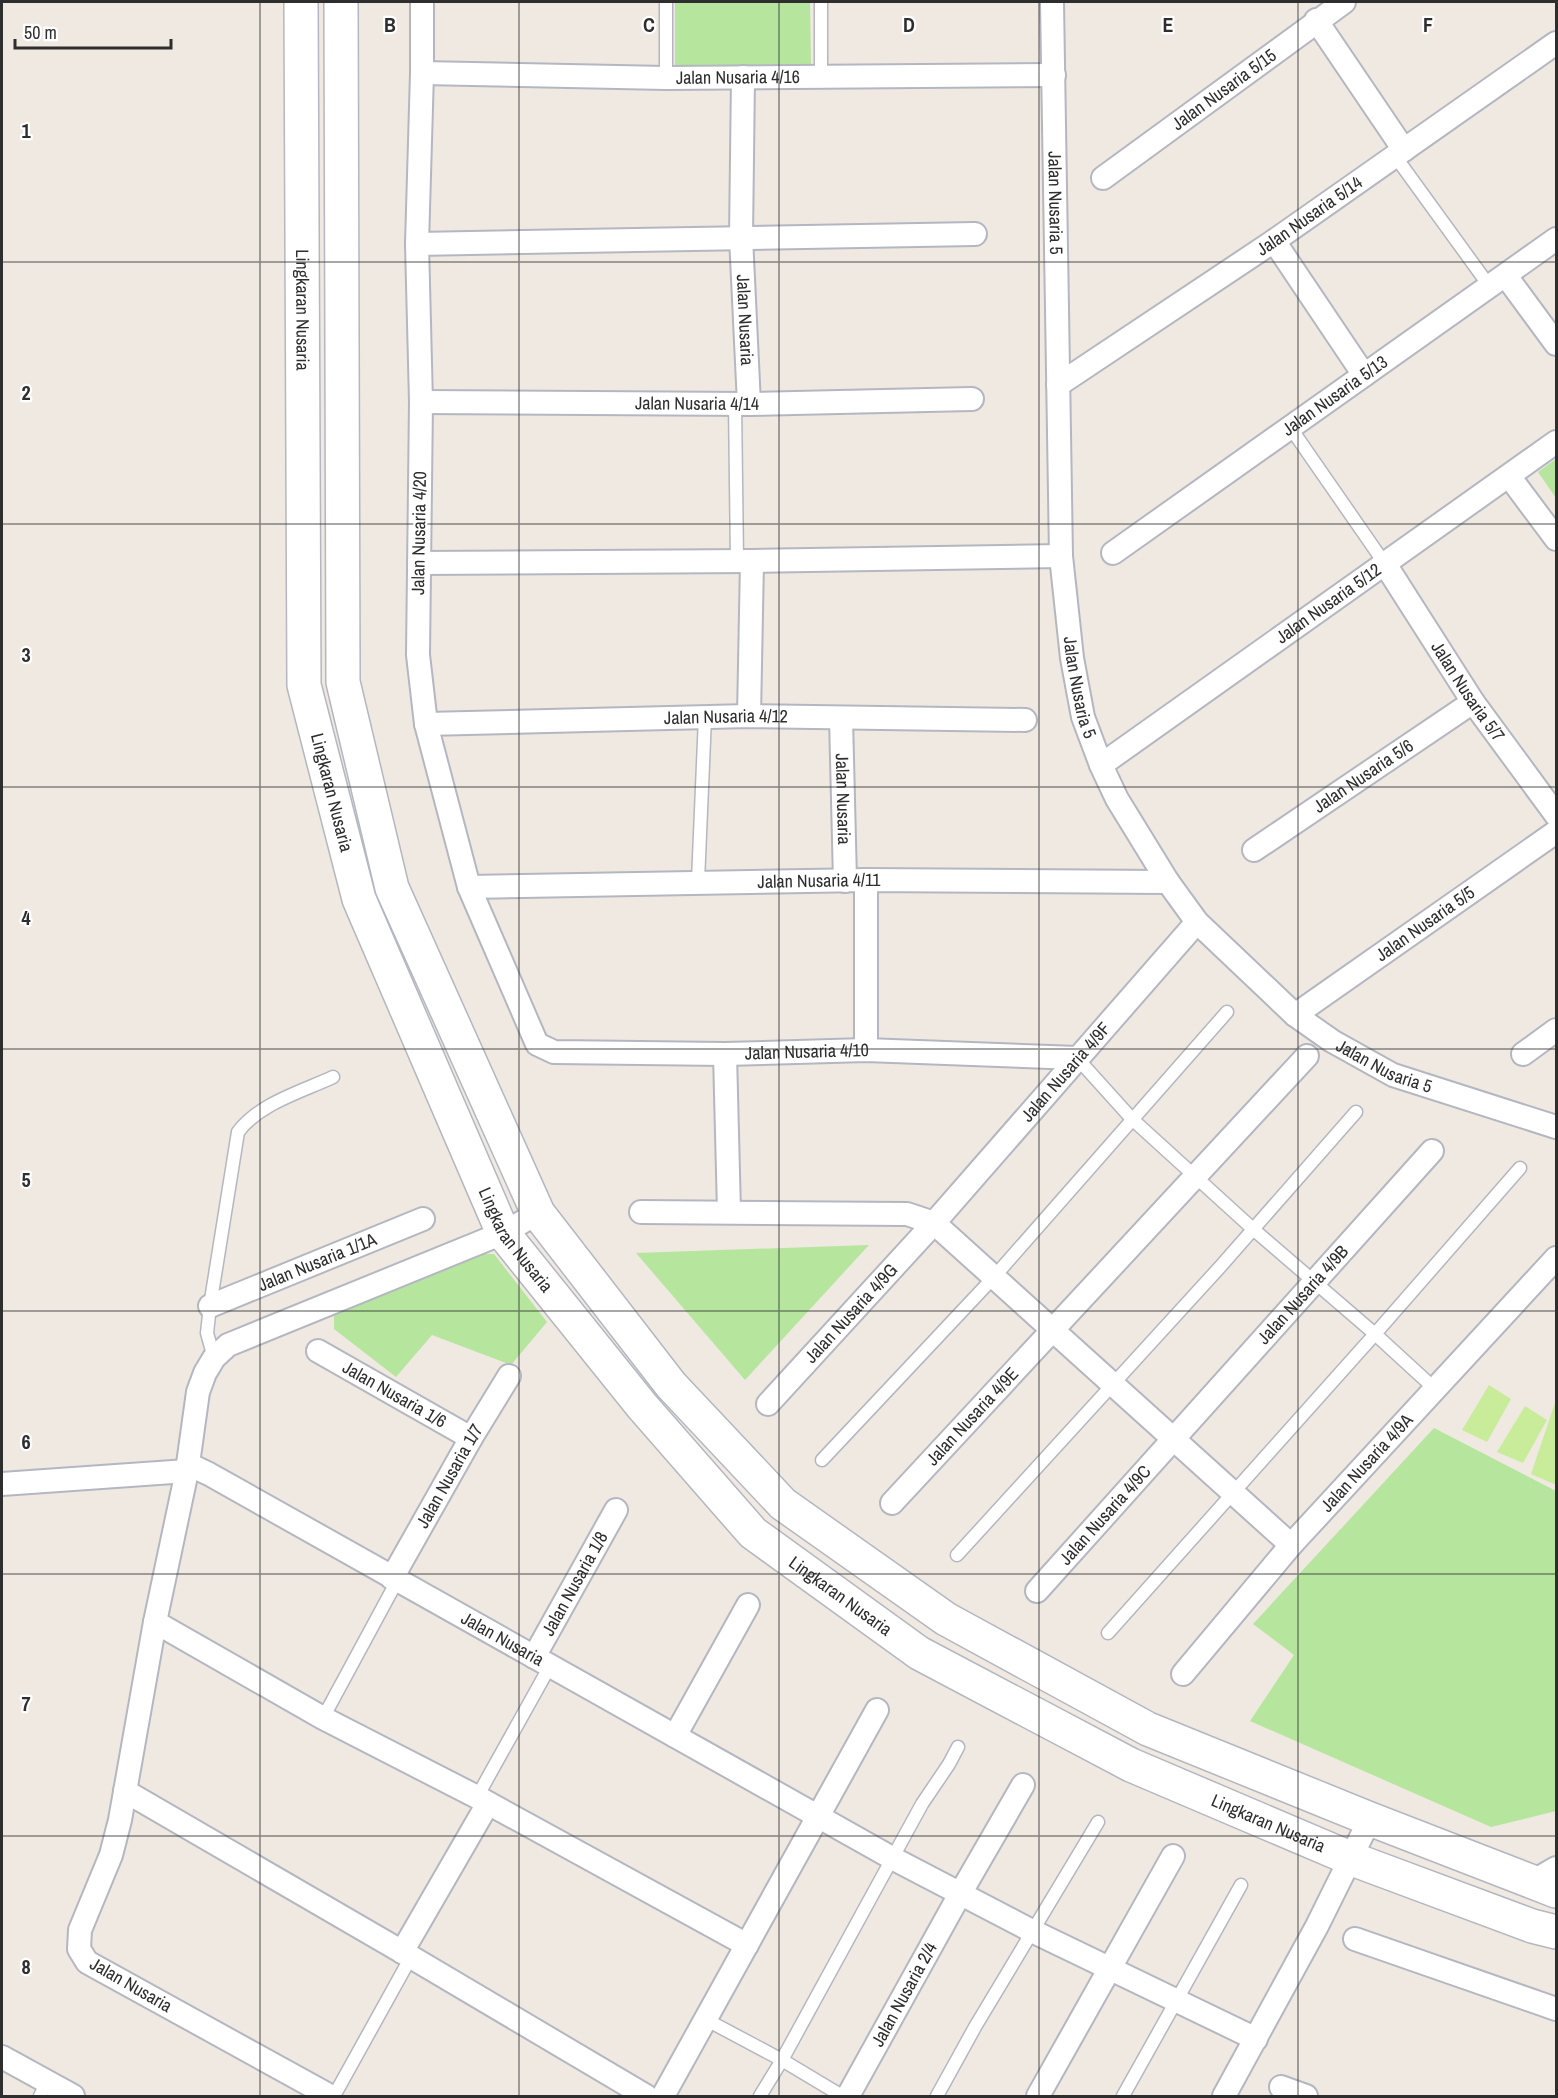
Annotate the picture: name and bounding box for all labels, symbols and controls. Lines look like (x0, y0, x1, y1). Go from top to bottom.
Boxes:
text: B (384, 11, 396, 38)
text: C (643, 11, 655, 38)
text: D (903, 11, 915, 38)
text: E (1163, 11, 1174, 38)
text: F (1423, 11, 1433, 38)
scale bar (15, 12, 171, 50)
text: 50 m (24, 20, 57, 45)
street label: Jalan Nusaria 5/15 (1166, 42, 1281, 136)
street label: Jalan Nusaria 4/16 (676, 64, 800, 90)
text: 1 (21, 117, 31, 144)
street label: Jalan Nusaria 5 (1042, 151, 1069, 255)
street label: Jalan Nusaria 5/14 (1251, 170, 1367, 261)
street label: Lingkaran Nusaria (290, 249, 316, 371)
street label: Jalan Nusaria (731, 274, 760, 366)
street label: Jalan Nusaria 5/13 (1277, 349, 1392, 441)
text: 2 (21, 379, 31, 406)
street label: Jalan Nusaria 4/14 (635, 390, 759, 416)
street label: Jalan Nusaria 4/20 (405, 471, 432, 595)
street label: Jalan Nusaria 5/12 (1270, 557, 1386, 649)
street label: Jalan Nusaria 5 (1058, 635, 1103, 742)
street label: Jalan Nusaria 5/7 (1425, 636, 1511, 746)
text: 3 (21, 641, 31, 668)
street label: Jalan Nusaria 4/12 (664, 703, 788, 730)
street label: Lingkaran Nusaria (305, 730, 359, 854)
street label: Jalan Nusaria 5/6 (1308, 733, 1418, 818)
street label: Jalan Nusaria (830, 753, 857, 845)
street label: Jalan Nusaria 4/11 (757, 867, 881, 894)
street label: Jalan Nusaria 5/5 (1370, 880, 1479, 967)
text: 4 (21, 904, 31, 931)
street label: Jalan Nusaria 4/9F (1015, 1017, 1116, 1127)
street label: Jalan Nusaria 5 (1332, 1033, 1435, 1099)
street label: Jalan Nusaria 4/10 (745, 1037, 869, 1065)
text: 5 (21, 1166, 31, 1193)
street label: Lingkaran Nusaria (473, 1183, 559, 1298)
street label: Jalan Nusaria 1/1A (254, 1226, 380, 1297)
street label: Jalan Nusaria 4/9B (1251, 1239, 1354, 1350)
street label: Jalan Nusaria 4/9G (799, 1258, 903, 1368)
street label: Jalan Nusaria 1/6 (338, 1355, 451, 1434)
street label: Jalan Nusaria 4/9E (920, 1362, 1024, 1471)
street label: Jalan Nusaria 4/9A (1315, 1408, 1418, 1517)
street label: Jalan Nusaria 1/7 (410, 1419, 489, 1532)
text: 6 (21, 1428, 31, 1455)
street label: Jalan Nusaria 4/9C (1053, 1459, 1156, 1570)
street label: Jalan Nusaria 1/8 (535, 1527, 614, 1640)
street label: Lingkaran Nusaria (784, 1550, 897, 1641)
street label: Jalan Nusaria (457, 1605, 549, 1672)
text: 7 (21, 1690, 31, 1717)
street label: Lingkaran Nusaria (1208, 1788, 1329, 1858)
street label: Jalan Nusaria 2/4 (865, 1938, 943, 2051)
street label: Jalan Nusaria (86, 1951, 177, 2018)
text: 8 (21, 1953, 31, 1980)

